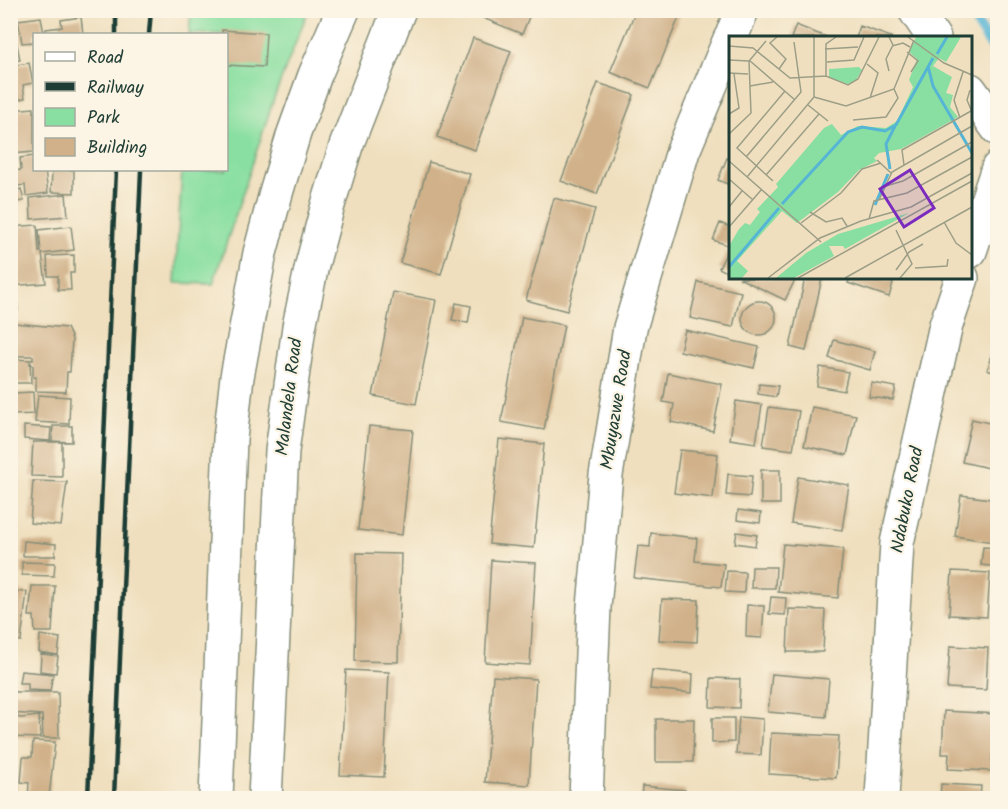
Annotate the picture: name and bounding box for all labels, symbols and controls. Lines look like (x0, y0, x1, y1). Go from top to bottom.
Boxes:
legend (33, 33, 228, 171)
inset map (729, 36, 972, 279)
text: Road (87, 44, 124, 73)
text: Railway (87, 74, 144, 103)
text: Park (87, 104, 120, 133)
text: Building (87, 134, 147, 163)
street label: Malandela Road (268, 336, 312, 457)
street label: Mbuyazwe Road (593, 347, 641, 472)
street label: Ndabuko Road (883, 443, 933, 556)

